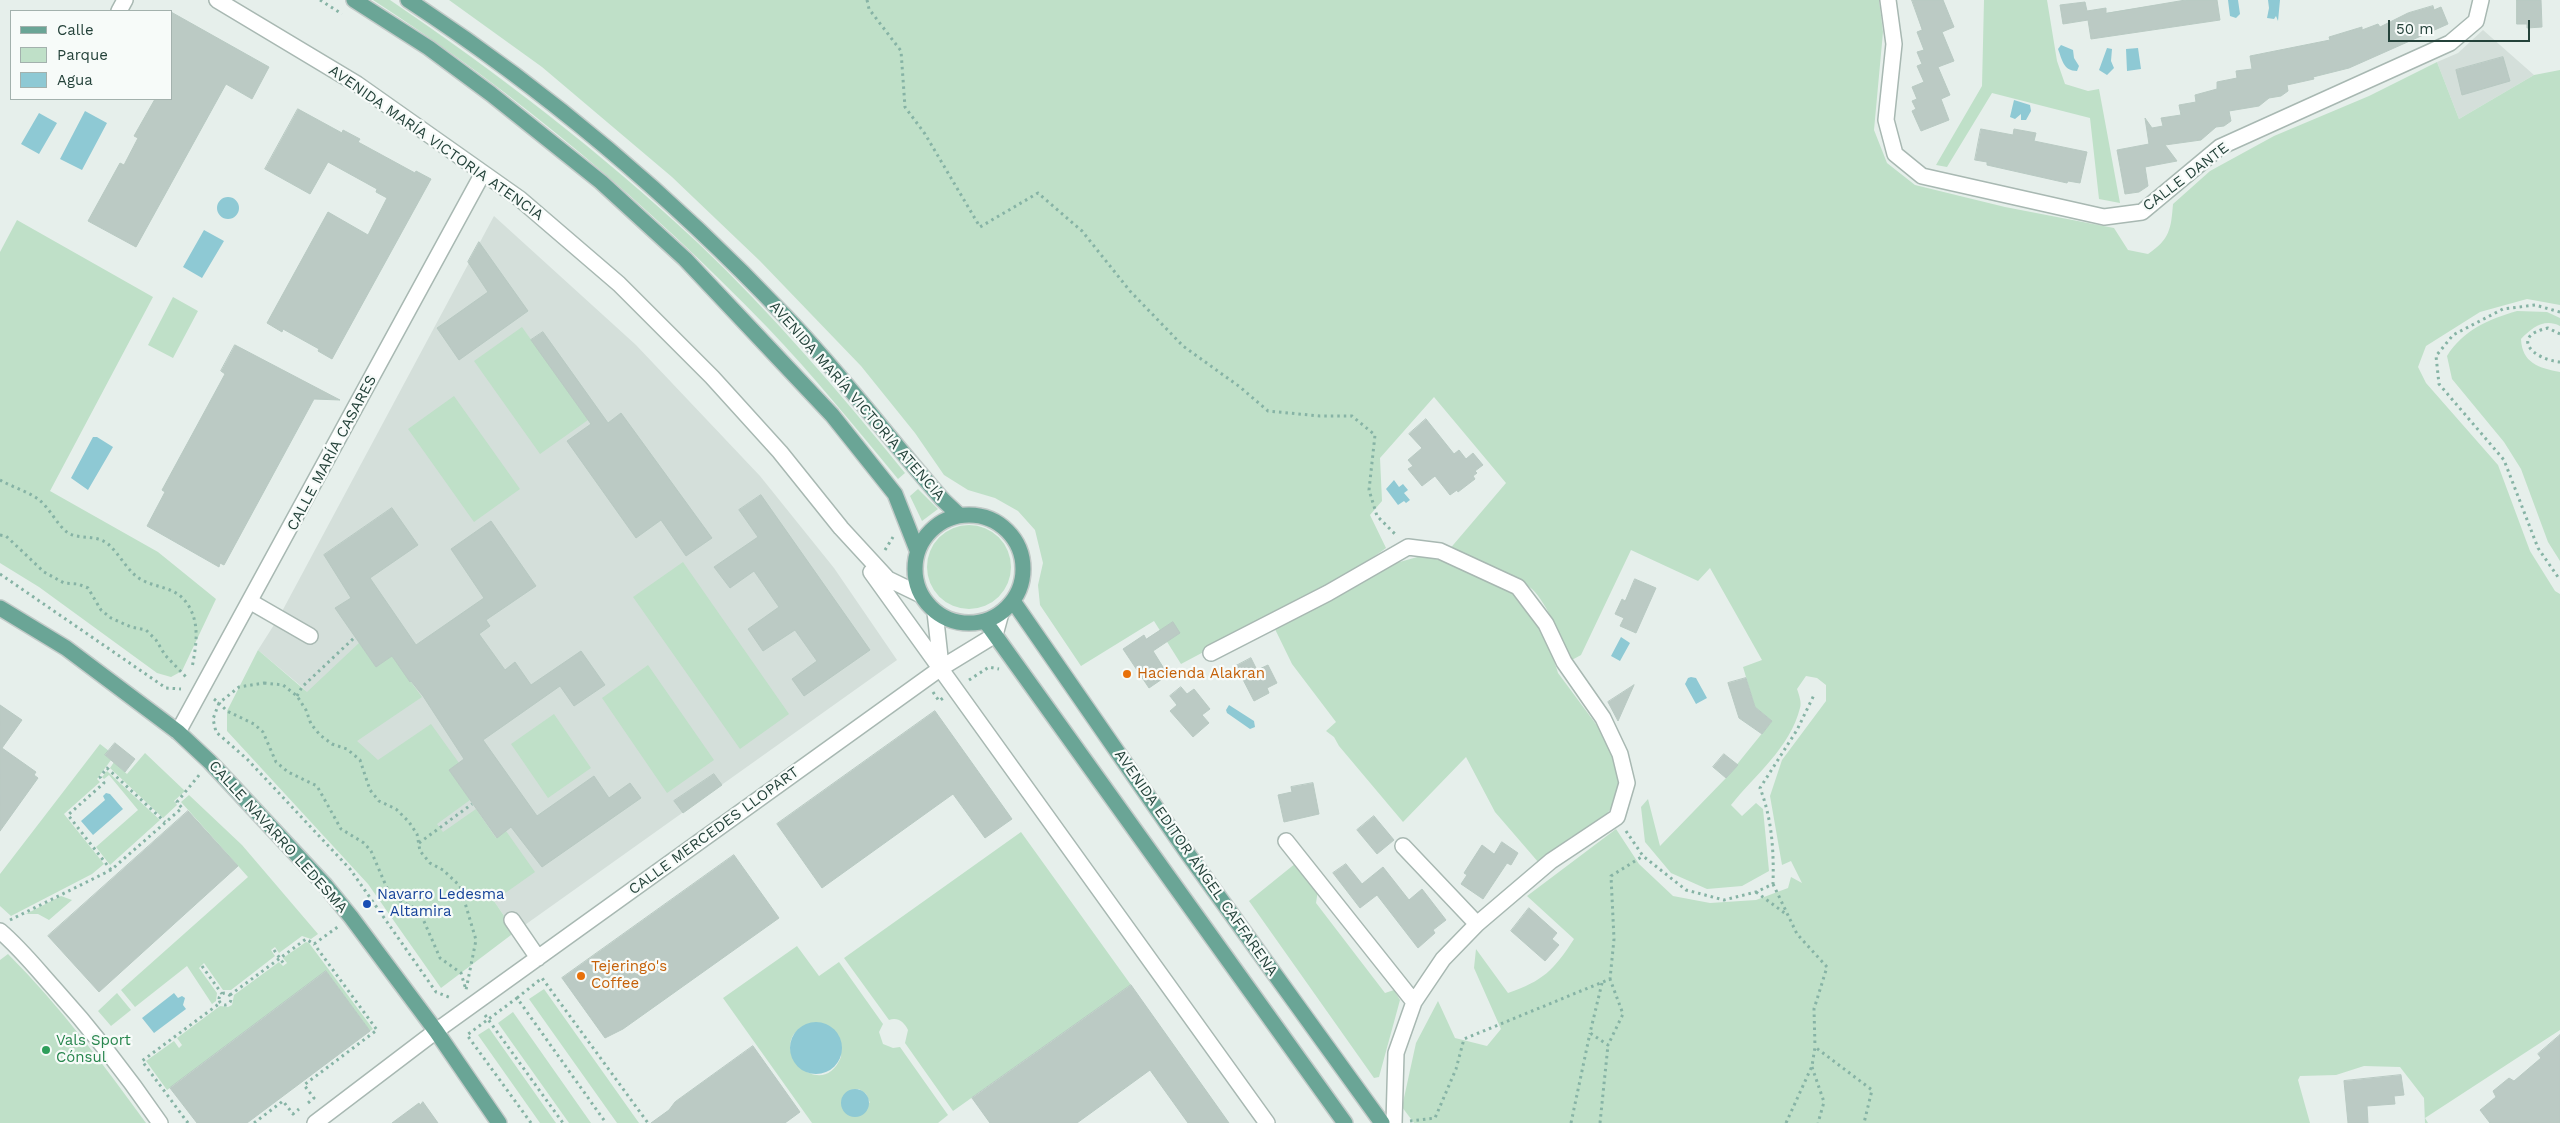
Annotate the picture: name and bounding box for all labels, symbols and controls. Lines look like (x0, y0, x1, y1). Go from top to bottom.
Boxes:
legend (10, 10, 172, 100)
scale bar (2390, 10, 2532, 42)
text: 50 m (2396, 20, 2433, 38)
text: Calle (57, 21, 94, 39)
text: Parque (57, 46, 108, 64)
street label: AVENIDA MARÍA VICTORIA ATENCIA (325, 62, 547, 224)
text: Agua (57, 71, 93, 89)
street label: CALLE DANTE (2140, 139, 2232, 215)
street label: AVENIDA MARÍA VICTORIA ATENCIA (766, 298, 948, 504)
street label: CALLE MARÍA CASARES (283, 372, 381, 534)
place label: Hacienda Alakran (1137, 665, 1265, 683)
marker: Hacienda Alakran (1121, 668, 1133, 680)
street label: AVENIDA EDITOR ÁNGEL CAFFARENA (1111, 746, 1281, 980)
street label: CALLE NAVARRO LEDESMA (205, 757, 351, 917)
street label: CALLE MERCEDES LLOPART (625, 763, 803, 899)
place label: Navarro Ledesma - Altamira (377, 886, 505, 921)
marker: Navarro Ledesma - Altamira (361, 898, 373, 910)
place label: Tejeringo's Coffee (591, 958, 667, 993)
marker: Tejeringo's Coffee (575, 970, 587, 982)
place label: Vals Sport Cónsul (56, 1032, 131, 1067)
marker: Vals Sport Cónsul (40, 1044, 52, 1056)

